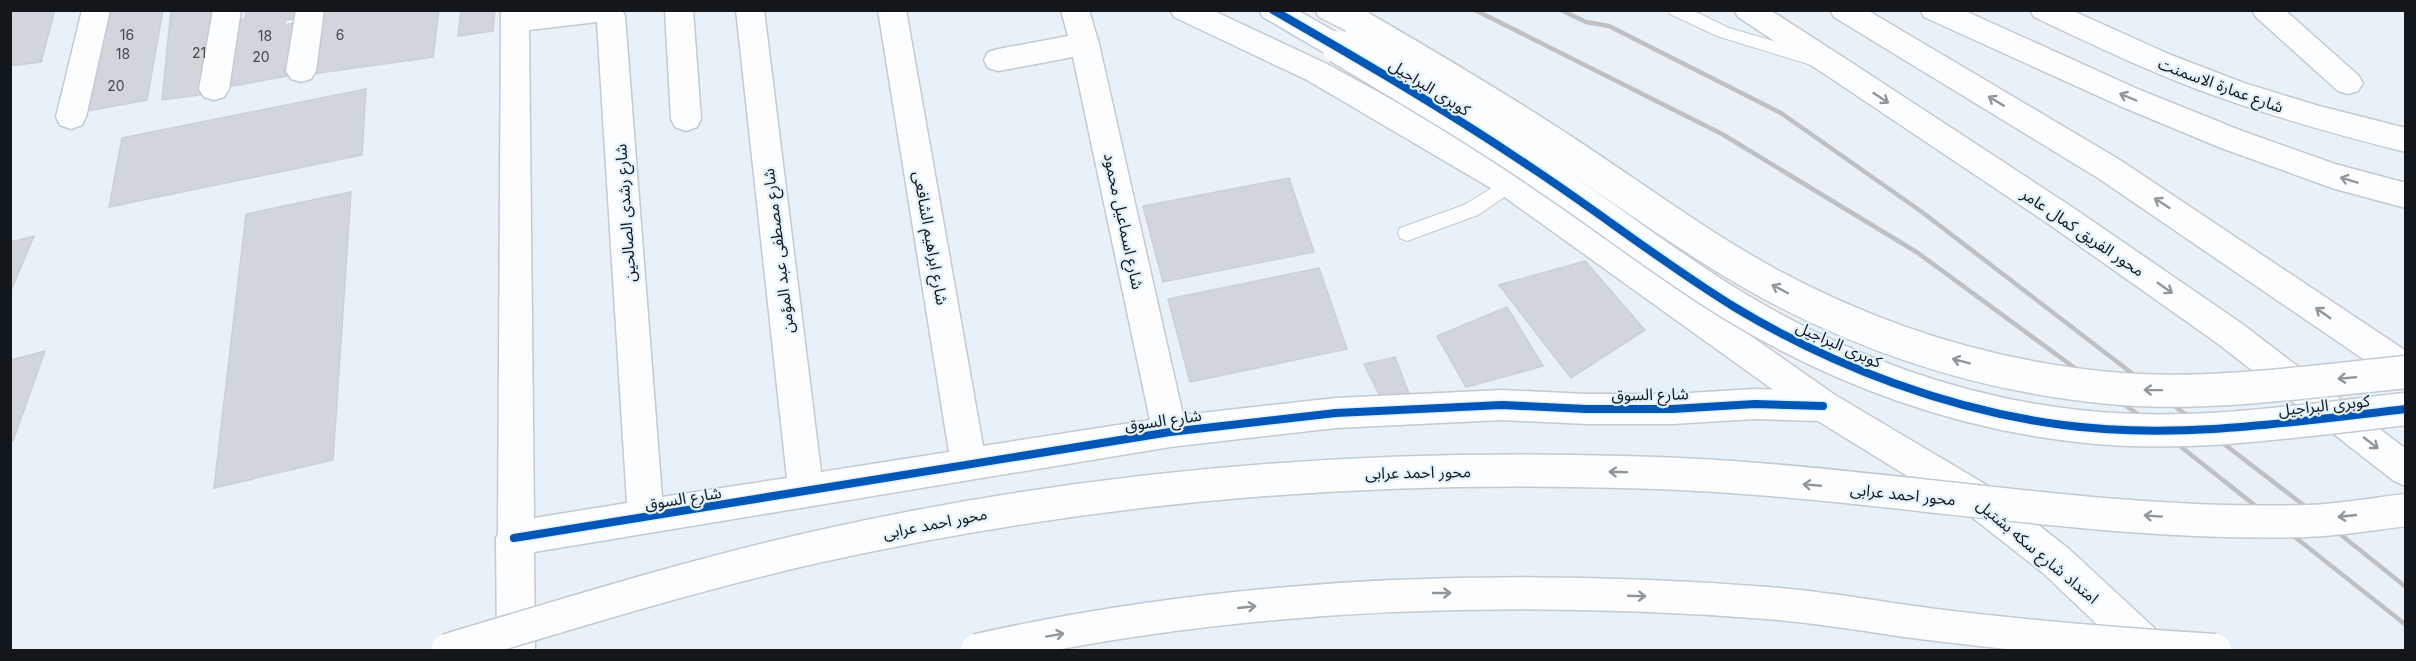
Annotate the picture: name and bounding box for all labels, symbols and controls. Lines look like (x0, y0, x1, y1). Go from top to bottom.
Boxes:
house number: 16 (120, 26, 134, 43)
house number: 6 (336, 26, 344, 43)
house number: 18 (258, 27, 272, 44)
house number: 21 (192, 44, 206, 61)
house number: 18 (116, 45, 130, 62)
house number: 20 (252, 48, 270, 65)
street label: شارع عمارة الاسمنت (2155, 53, 2286, 120)
street label: كوبرى البراجيل (1386, 54, 1475, 120)
house number: 20 (107, 77, 125, 94)
one-way arrow (2119, 90, 2137, 101)
one-way arrow (1873, 91, 1890, 104)
one-way arrow (1988, 95, 2005, 107)
street label: شارع رشدى الصالحين (610, 143, 643, 283)
street label: شارع اسماعيل محمود (1097, 151, 1148, 292)
street label: شارع مصطفى عبد المؤمن (758, 167, 801, 335)
street label: شارع ابراهيم الشافعى (906, 169, 953, 307)
one-way arrow (2340, 174, 2359, 185)
street label: محور الفريق كمال عامر (2016, 183, 2148, 281)
one-way arrow (2154, 197, 2171, 209)
one-way arrow (2157, 282, 2173, 294)
one-way arrow (1772, 283, 1789, 295)
one-way arrow (2316, 307, 2332, 319)
street label: كوبرى البراجيل (1793, 316, 1885, 372)
one-way arrow (1951, 355, 1970, 366)
one-way arrow (2338, 373, 2358, 384)
street label: شارع السوق (1611, 383, 1689, 408)
one-way arrow (2143, 384, 2163, 396)
street label: كوبرى البراجيل (2277, 390, 2371, 420)
street label: شارع السوق (1123, 405, 1203, 438)
one-way arrow (2363, 437, 2379, 450)
street label: محور احمد عرابى (1365, 461, 1471, 483)
one-way arrow (1608, 467, 1628, 478)
one-way arrow (1803, 479, 1823, 490)
street label: محور احمد عرابى (1849, 479, 1957, 509)
street label: شارع السوق (643, 482, 723, 517)
street label: امتداد شارع سكه بشتيل (1971, 494, 2103, 610)
street label: محور احمد عرابى (881, 503, 989, 543)
one-way arrow (2143, 510, 2163, 521)
one-way arrow (2338, 511, 2358, 522)
one-way arrow (1431, 587, 1451, 599)
one-way arrow (1626, 591, 1646, 602)
one-way arrow (1237, 601, 1257, 612)
one-way arrow (1044, 629, 1064, 640)

